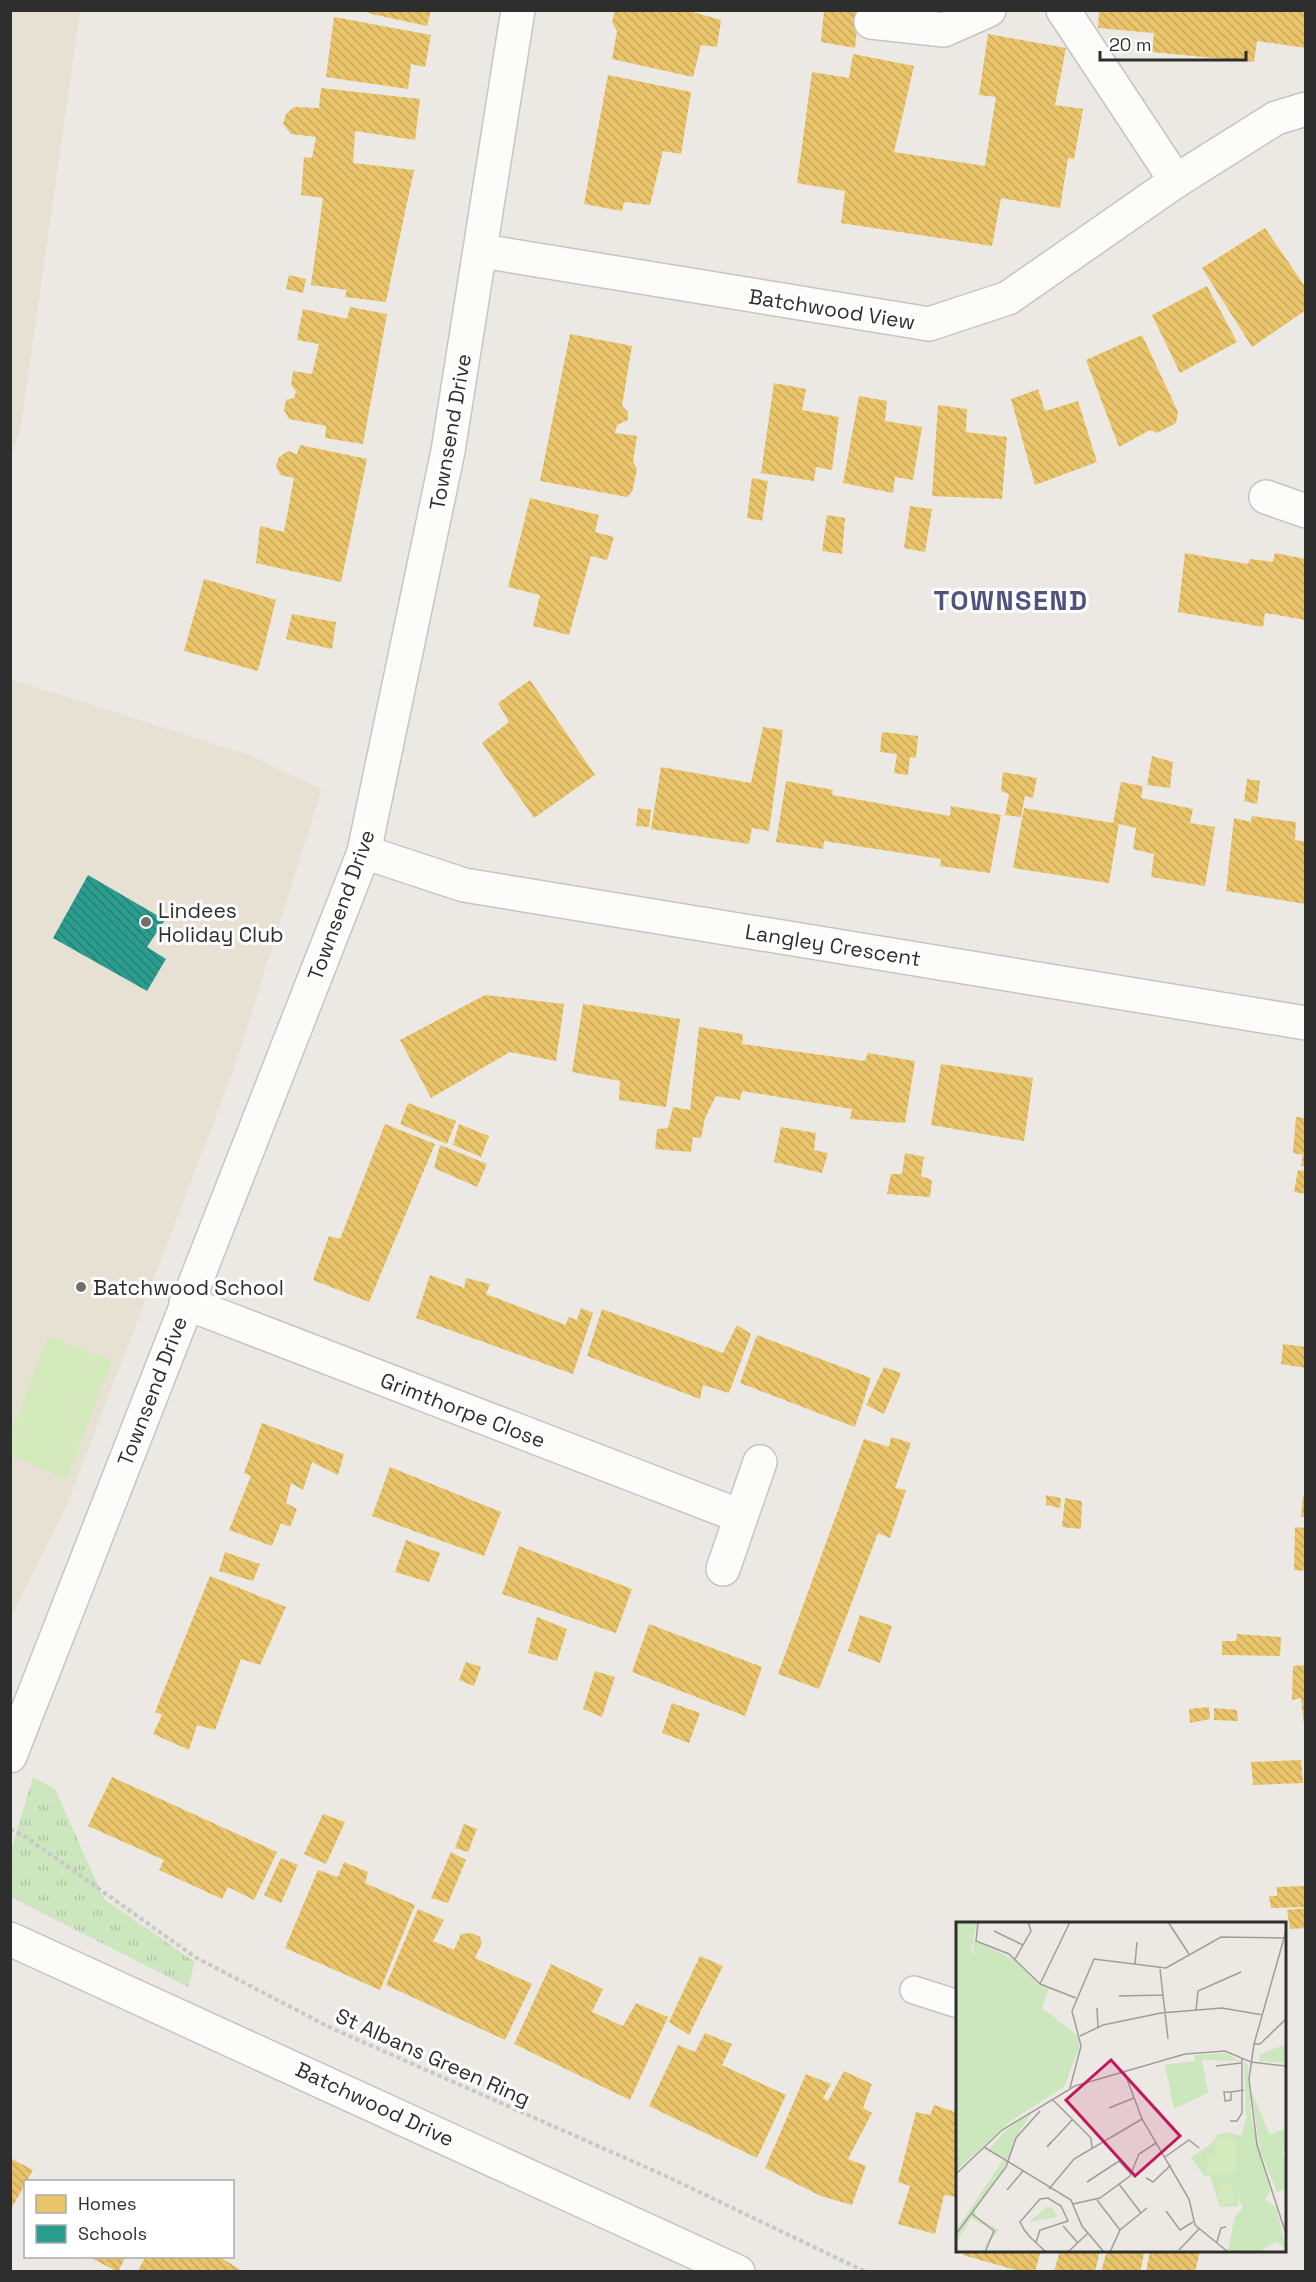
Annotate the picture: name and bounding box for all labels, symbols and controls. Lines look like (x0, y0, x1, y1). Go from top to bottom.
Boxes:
scale bar (1100, 24, 1246, 62)
text: 20 m (1109, 33, 1152, 56)
street label: Batchwood View (747, 283, 917, 335)
street label: Townsend Drive (423, 352, 477, 512)
district label: TOWNSEND (934, 583, 1088, 618)
street label: Townsend Drive (301, 826, 381, 984)
place label: Lindees Holiday Club (158, 897, 284, 948)
marker: Lindees Holiday Club (139, 915, 153, 929)
street label: Langley Crescent (743, 918, 923, 972)
place label: Batchwood School (93, 1274, 284, 1301)
marker: Batchwood School (74, 1280, 88, 1294)
street label: Townsend Drive (111, 1312, 193, 1470)
street label: Grimthorpe Close (377, 1366, 549, 1454)
inset map (956, 1922, 1286, 2252)
street label: St Albans Green Ring (331, 2002, 535, 2112)
street label: Batchwood Drive (291, 2055, 459, 2153)
legend (24, 2180, 234, 2258)
text: Homes (78, 2192, 137, 2215)
text: Schools (78, 2222, 147, 2245)

